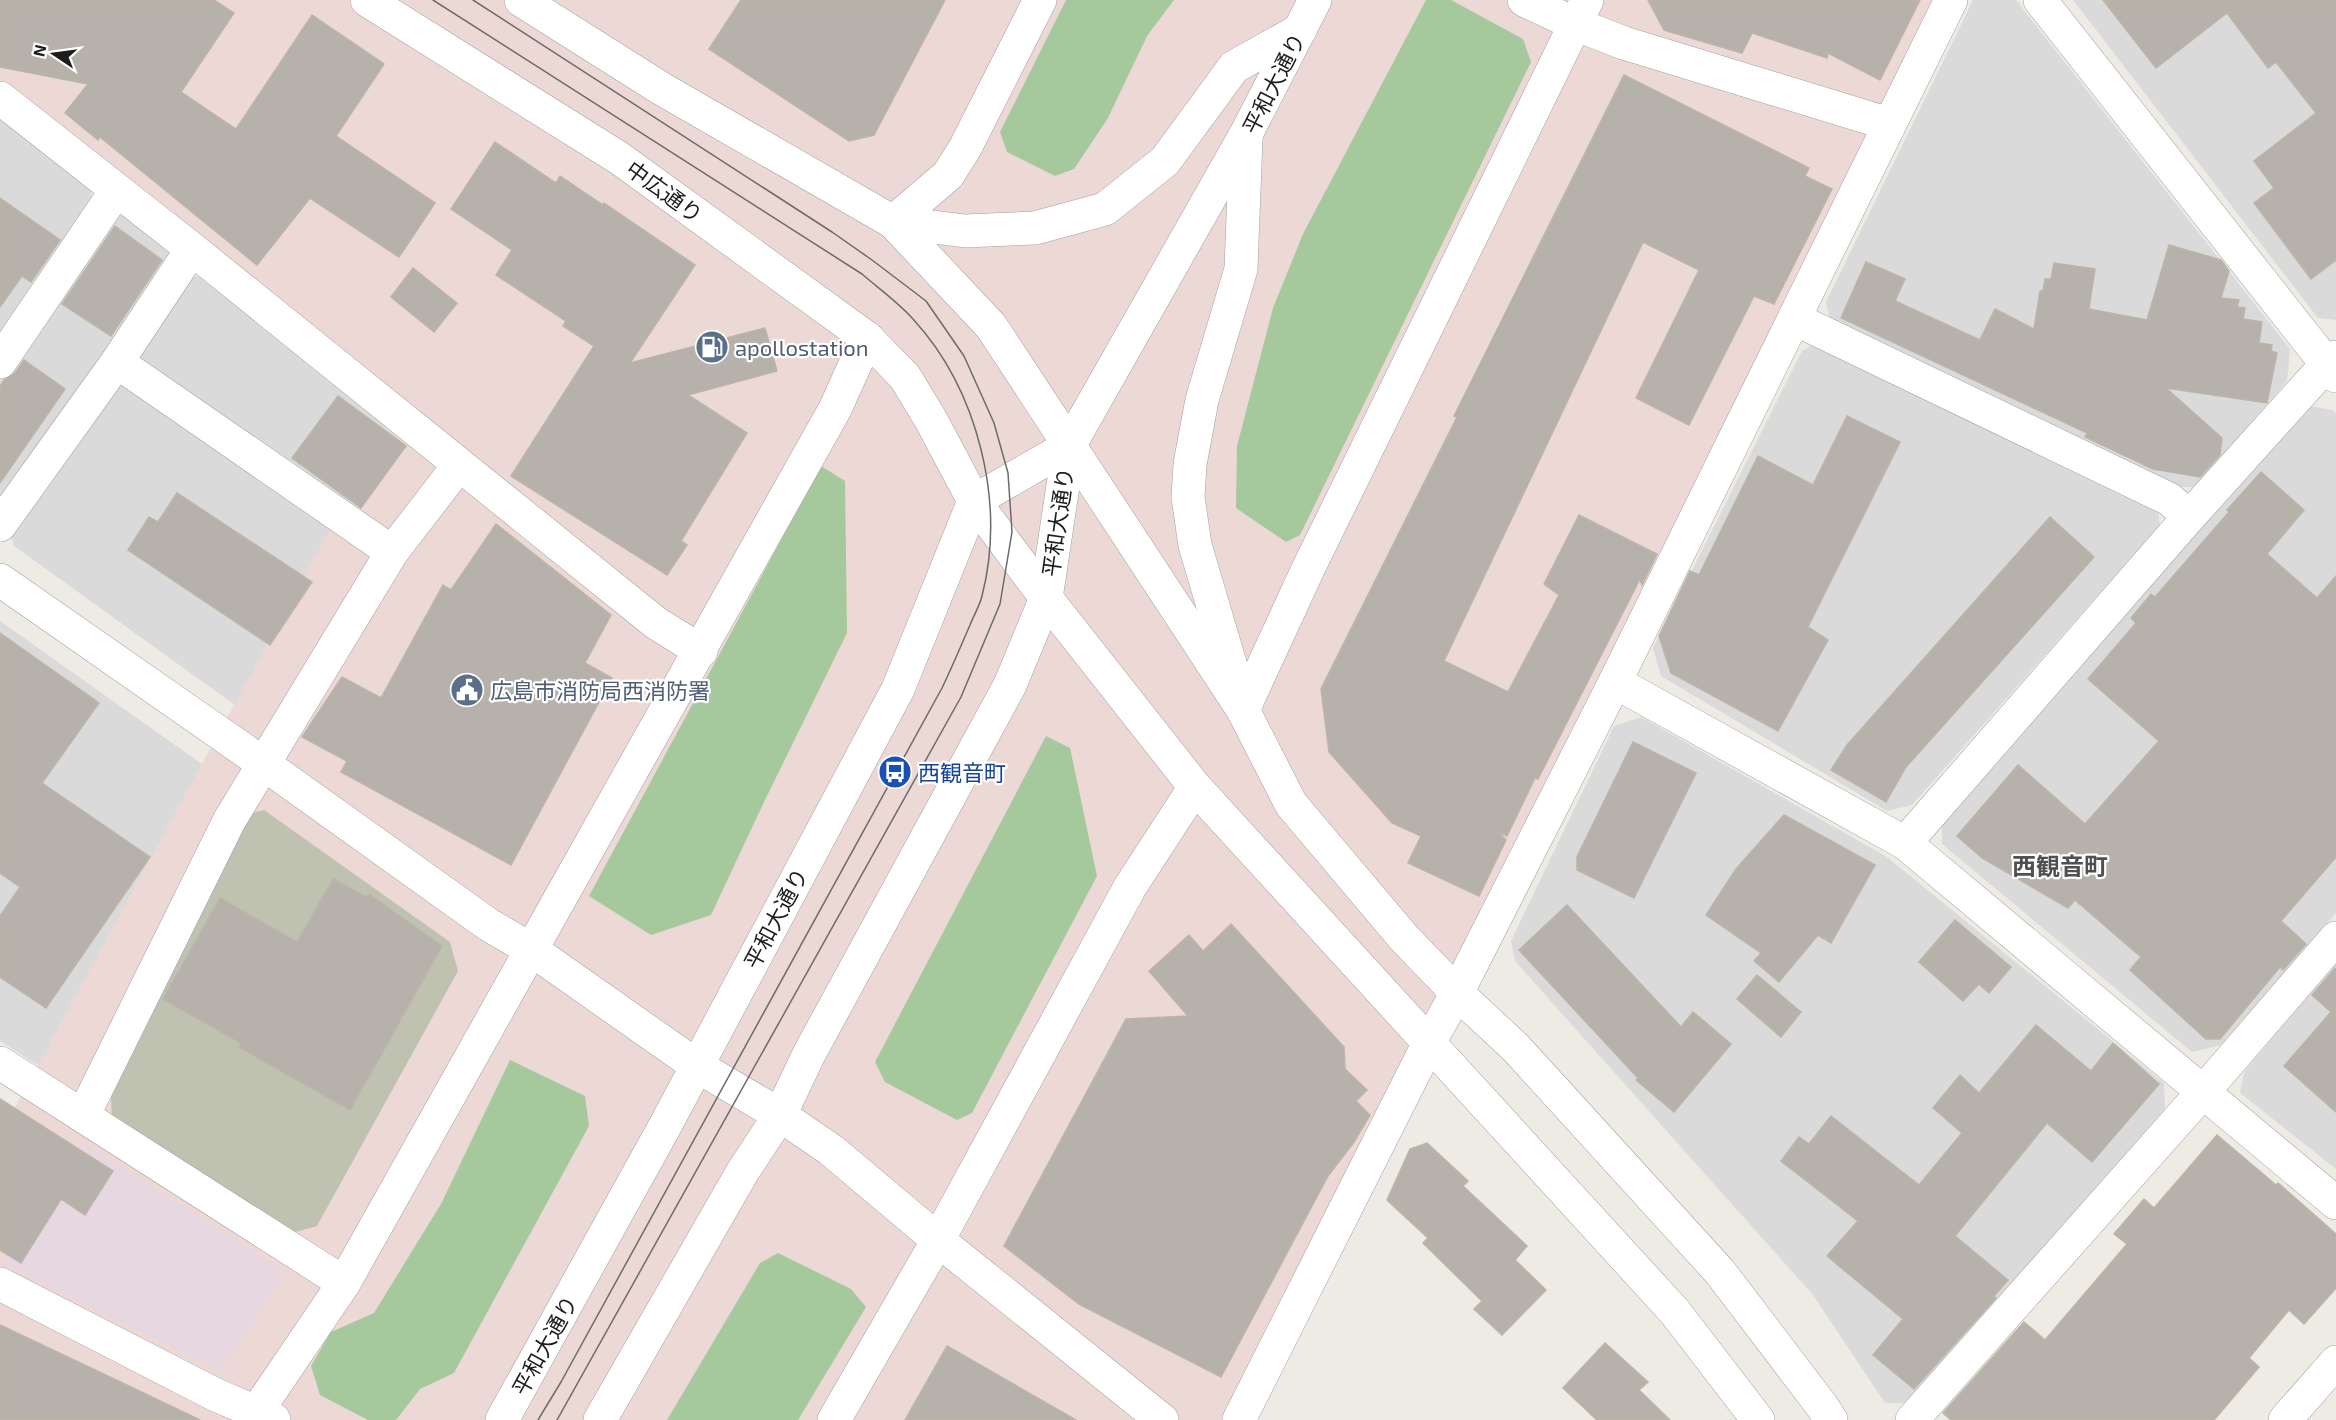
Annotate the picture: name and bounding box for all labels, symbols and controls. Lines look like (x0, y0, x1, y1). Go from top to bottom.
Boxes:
north arrow (24, 24, 84, 84)
street label: 平和大通り (1236, 28, 1310, 138)
text: N (28, 43, 49, 58)
street label: 中広通り (622, 155, 708, 227)
fuel station icon: apollostation (694, 329, 730, 365)
place label: apollostation (735, 334, 869, 360)
street label: 平和大通り (1036, 466, 1078, 578)
public building icon: 広島市消防局西消防署 (449, 672, 485, 708)
place label: 広島市消防局西消防署 (490, 677, 710, 703)
bus stop icon: 西観音町 (877, 754, 913, 790)
place label: 西観音町 (918, 759, 1006, 785)
district label: 西観音町 (2012, 851, 2108, 880)
street label: 平和大通り (738, 863, 812, 973)
street label: 平和大通り (506, 1291, 582, 1399)

